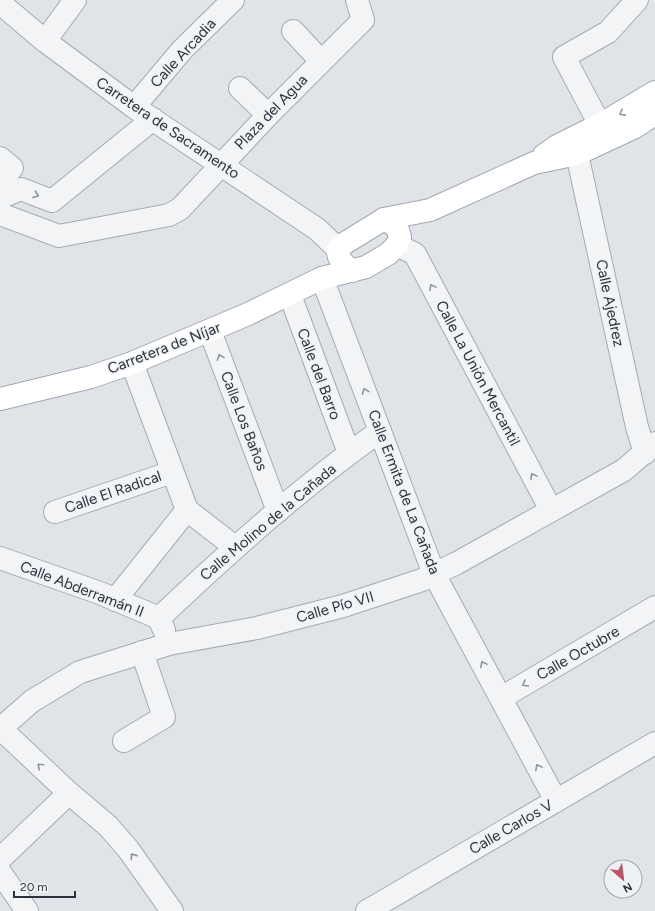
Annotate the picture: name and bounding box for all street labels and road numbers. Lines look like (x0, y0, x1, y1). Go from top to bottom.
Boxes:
street label: Calle Arcadia (146, 15, 220, 91)
street label: Plaza del Agua (231, 71, 311, 153)
street label: Carretera de Sacramento (93, 73, 243, 183)
street label: Calle Ajedrez (592, 258, 628, 348)
street label: Calle La Unión Mercantil (432, 297, 524, 449)
street label: Carretera de Níjar (105, 318, 223, 378)
street label: Calle del Barro (293, 326, 345, 423)
street label: Calle Los Baños (217, 369, 271, 473)
street label: Calle Ermita de La Cañada (364, 407, 444, 577)
street label: Calle Molino de la Cañada (196, 460, 340, 584)
street label: Calle El Radical (62, 467, 164, 517)
street label: Calle Abderramán II (17, 557, 147, 621)
street label: Calle Pío VII (294, 587, 376, 627)
street label: Calle Octubre (533, 622, 623, 684)
street label: Calle Carlos V (466, 796, 557, 858)

